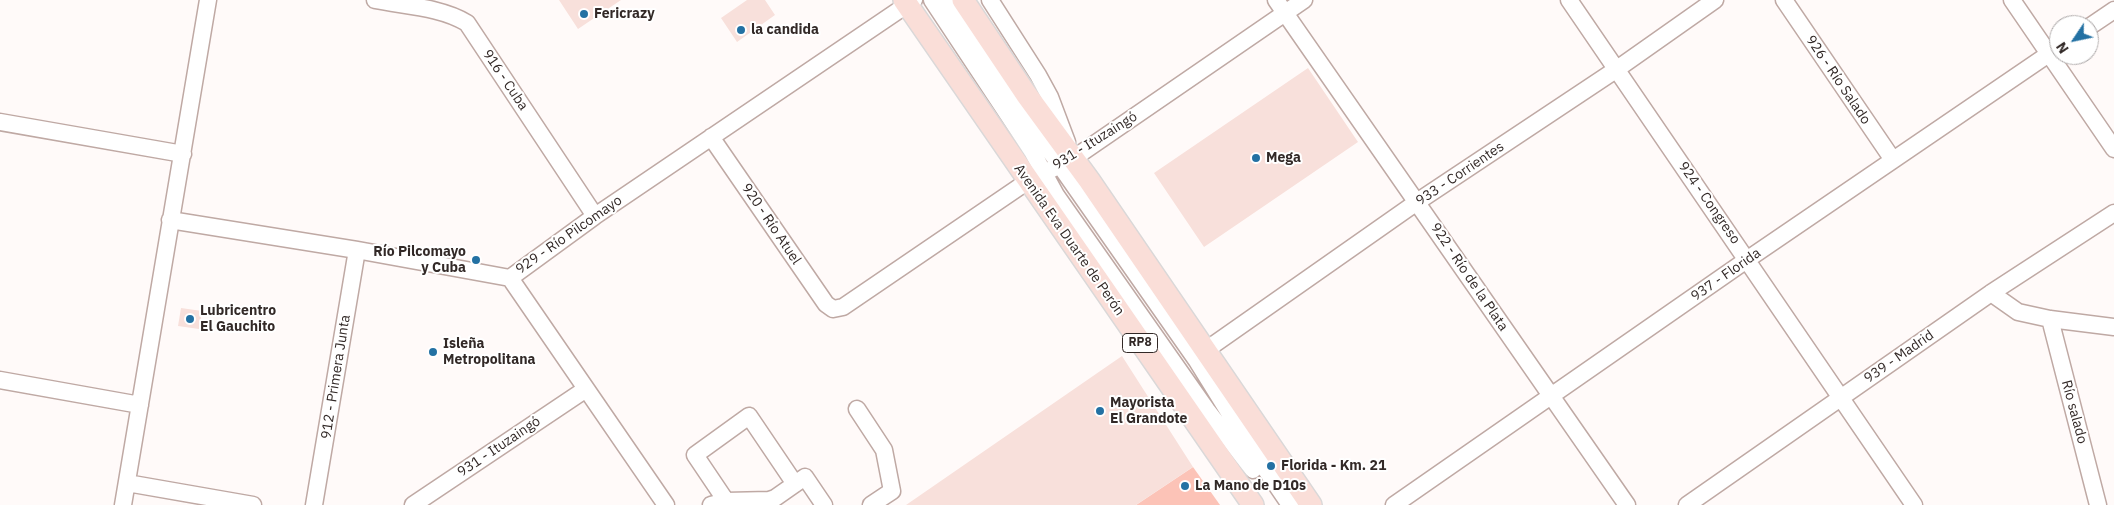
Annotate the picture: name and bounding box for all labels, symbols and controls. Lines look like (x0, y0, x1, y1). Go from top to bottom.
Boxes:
place label: Fericrazy (594, 6, 655, 22)
marker: Fericrazy (578, 8, 590, 20)
north arrow (2049, 15, 2099, 65)
place label: la candida (751, 22, 819, 38)
marker: la candida (735, 24, 747, 36)
street label: 926 - Río Salado (1802, 32, 1874, 128)
text: N (2052, 39, 2073, 57)
street label: 916 - Cuba (479, 46, 531, 114)
street label: 931 - Ituzaingó (1050, 108, 1140, 174)
street label: 933 - Corrientes (1413, 138, 1507, 210)
place label: Mega (1266, 150, 1301, 166)
marker: Mega (1250, 152, 1262, 164)
street label: 924 - Congreso (1674, 159, 1744, 247)
street label: Avenida Eva Duarte de Perón (1010, 161, 1128, 319)
street label: 920 - Río Atuel (738, 180, 804, 268)
street label: 929 - Río Pilcomayo (513, 192, 625, 278)
street label: 922 - Río de la Plata (1427, 220, 1511, 334)
place label: Río Pilcomayo y Cuba (373, 244, 466, 276)
street label: 937 - Florida (1688, 245, 1764, 305)
marker: Río Pilcomayo y Cuba (470, 254, 482, 266)
place label: Lubricentro El Gauchito (200, 303, 276, 336)
marker: Lubricentro El Gauchito (184, 313, 196, 325)
street label: 912 - Primera Junta (318, 314, 354, 440)
street label: 939 - Madrid (1861, 327, 1937, 387)
road number: RP8 (1122, 333, 1158, 352)
place label: Isleña Metropolitana (443, 336, 535, 368)
marker: Isleña Metropolitana (427, 346, 439, 358)
street label: Río salado (2057, 378, 2091, 446)
place label: Mayorista El Grandote (1110, 395, 1187, 428)
marker: Mayorista El Grandote (1094, 405, 1106, 417)
street label: 931 - Ituzaingó (454, 413, 544, 481)
place label: Florida - Km. 21 (1281, 458, 1386, 474)
marker: Florida - Km. 21 (1265, 460, 1277, 472)
place label: La Mano de D10s (1195, 478, 1306, 494)
marker: La Mano de D10s (1179, 480, 1191, 492)

